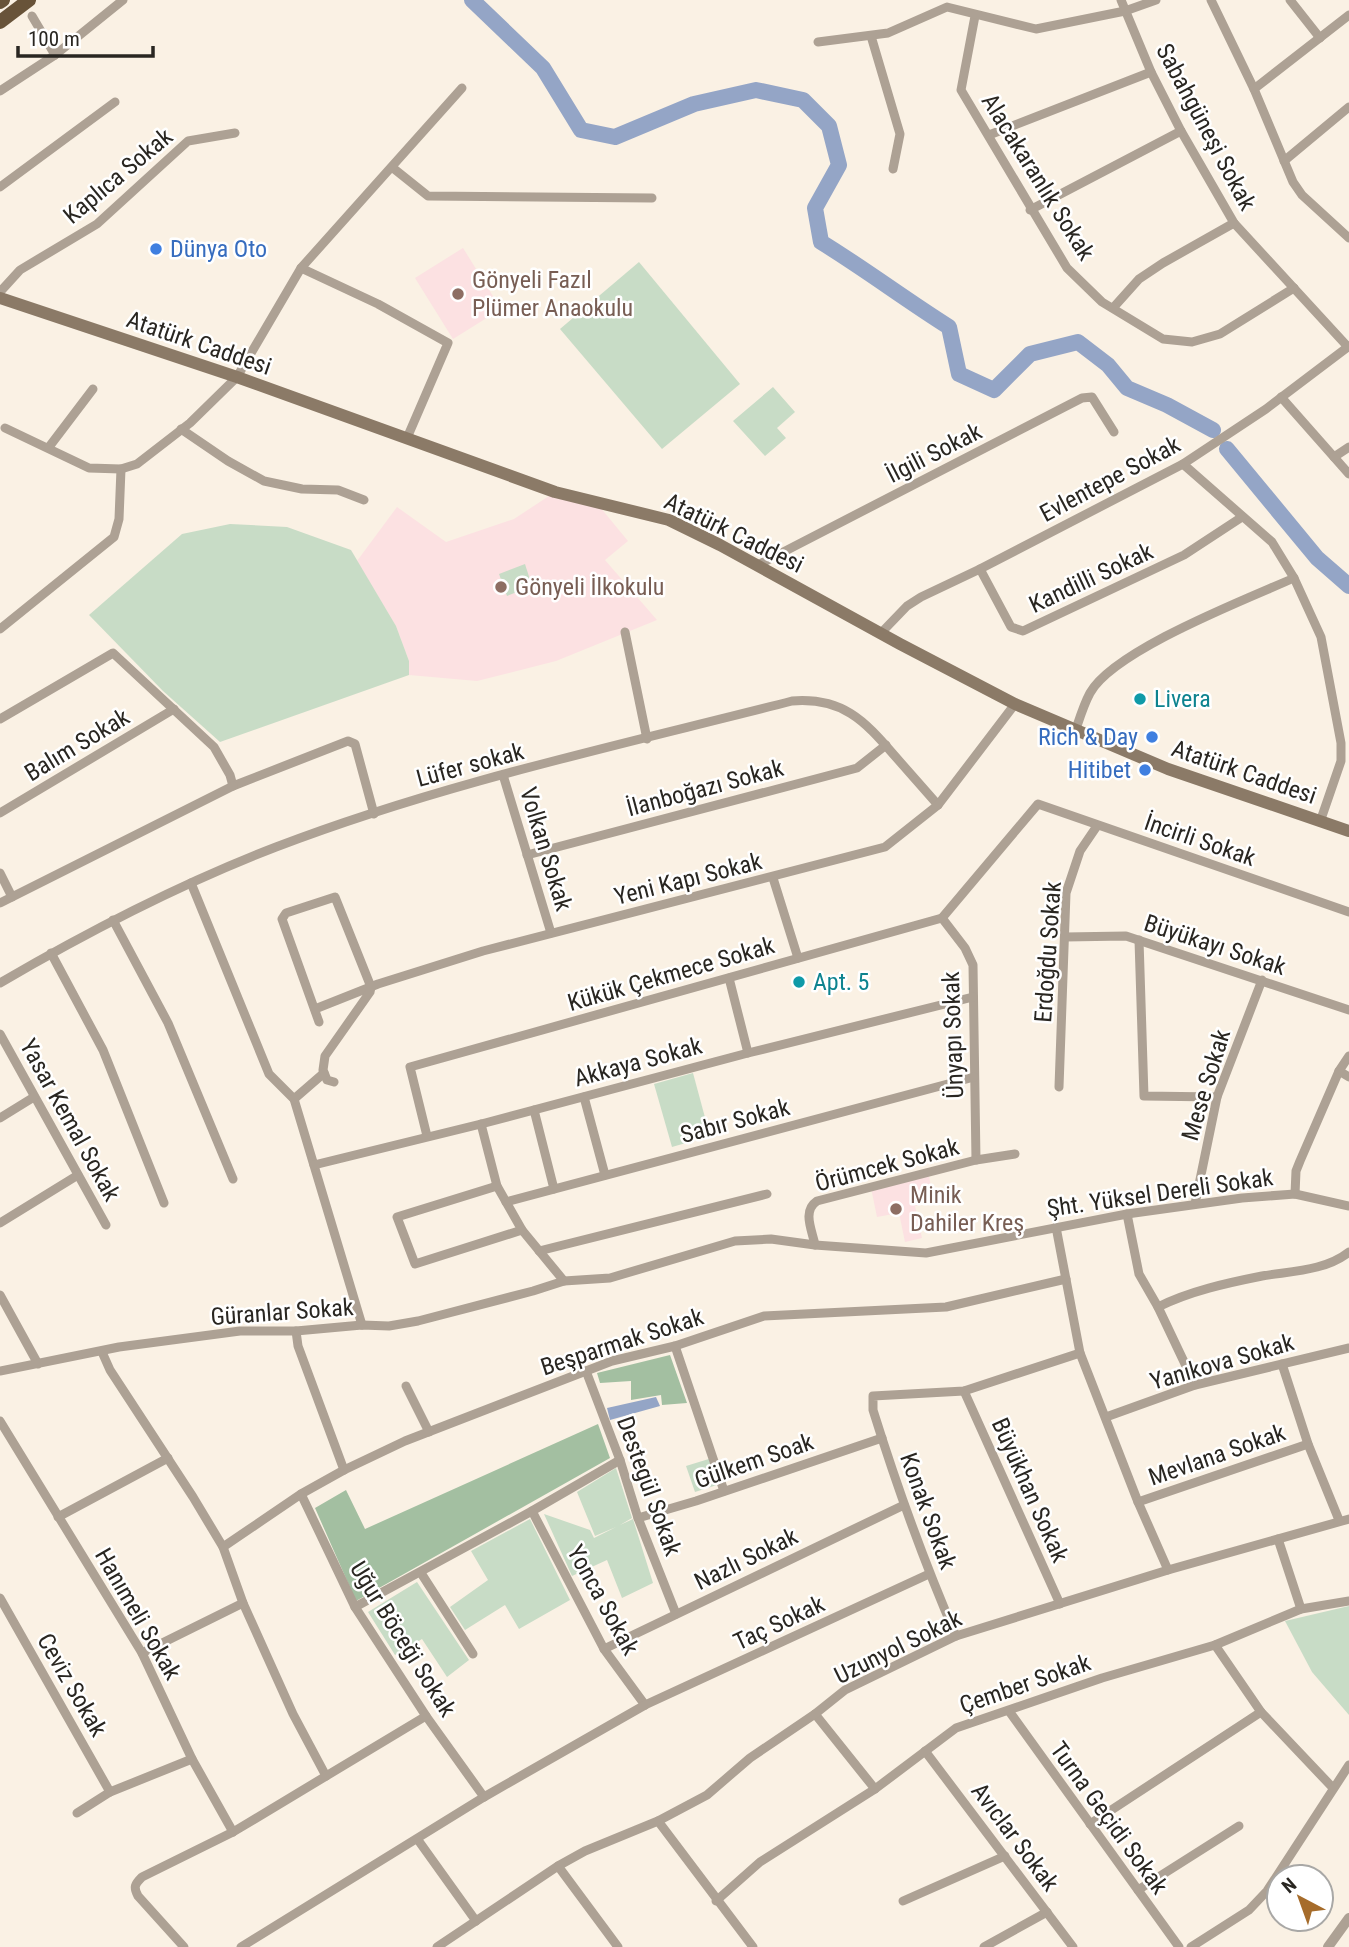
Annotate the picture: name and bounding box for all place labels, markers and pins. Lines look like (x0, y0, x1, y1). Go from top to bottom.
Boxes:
place label: Dünya Oto (170, 235, 267, 263)
marker: Dünya Oto (148, 241, 164, 257)
place label: Gönyeli Fazıl Plümer Anaokulu (472, 266, 633, 322)
marker: Gönyeli Fazıl Plümer Anaokulu (450, 286, 466, 302)
place label: Gönyeli İlkokulu (515, 573, 664, 601)
marker: Gönyeli İlkokulu (493, 579, 509, 595)
place label: Livera (1154, 685, 1211, 713)
marker: Livera (1132, 691, 1148, 707)
place label: Rich & Day (1038, 723, 1138, 751)
marker: Rich & Day (1144, 729, 1160, 745)
place label: Hitibet (1068, 756, 1131, 784)
marker: Hitibet (1137, 762, 1153, 778)
place label: Apt. 5 (813, 968, 869, 996)
marker: Apt. 5 (791, 974, 807, 990)
place label: Minik Dahiler Kreş (910, 1181, 1024, 1237)
marker: Minik Dahiler Kreş (888, 1201, 904, 1217)

